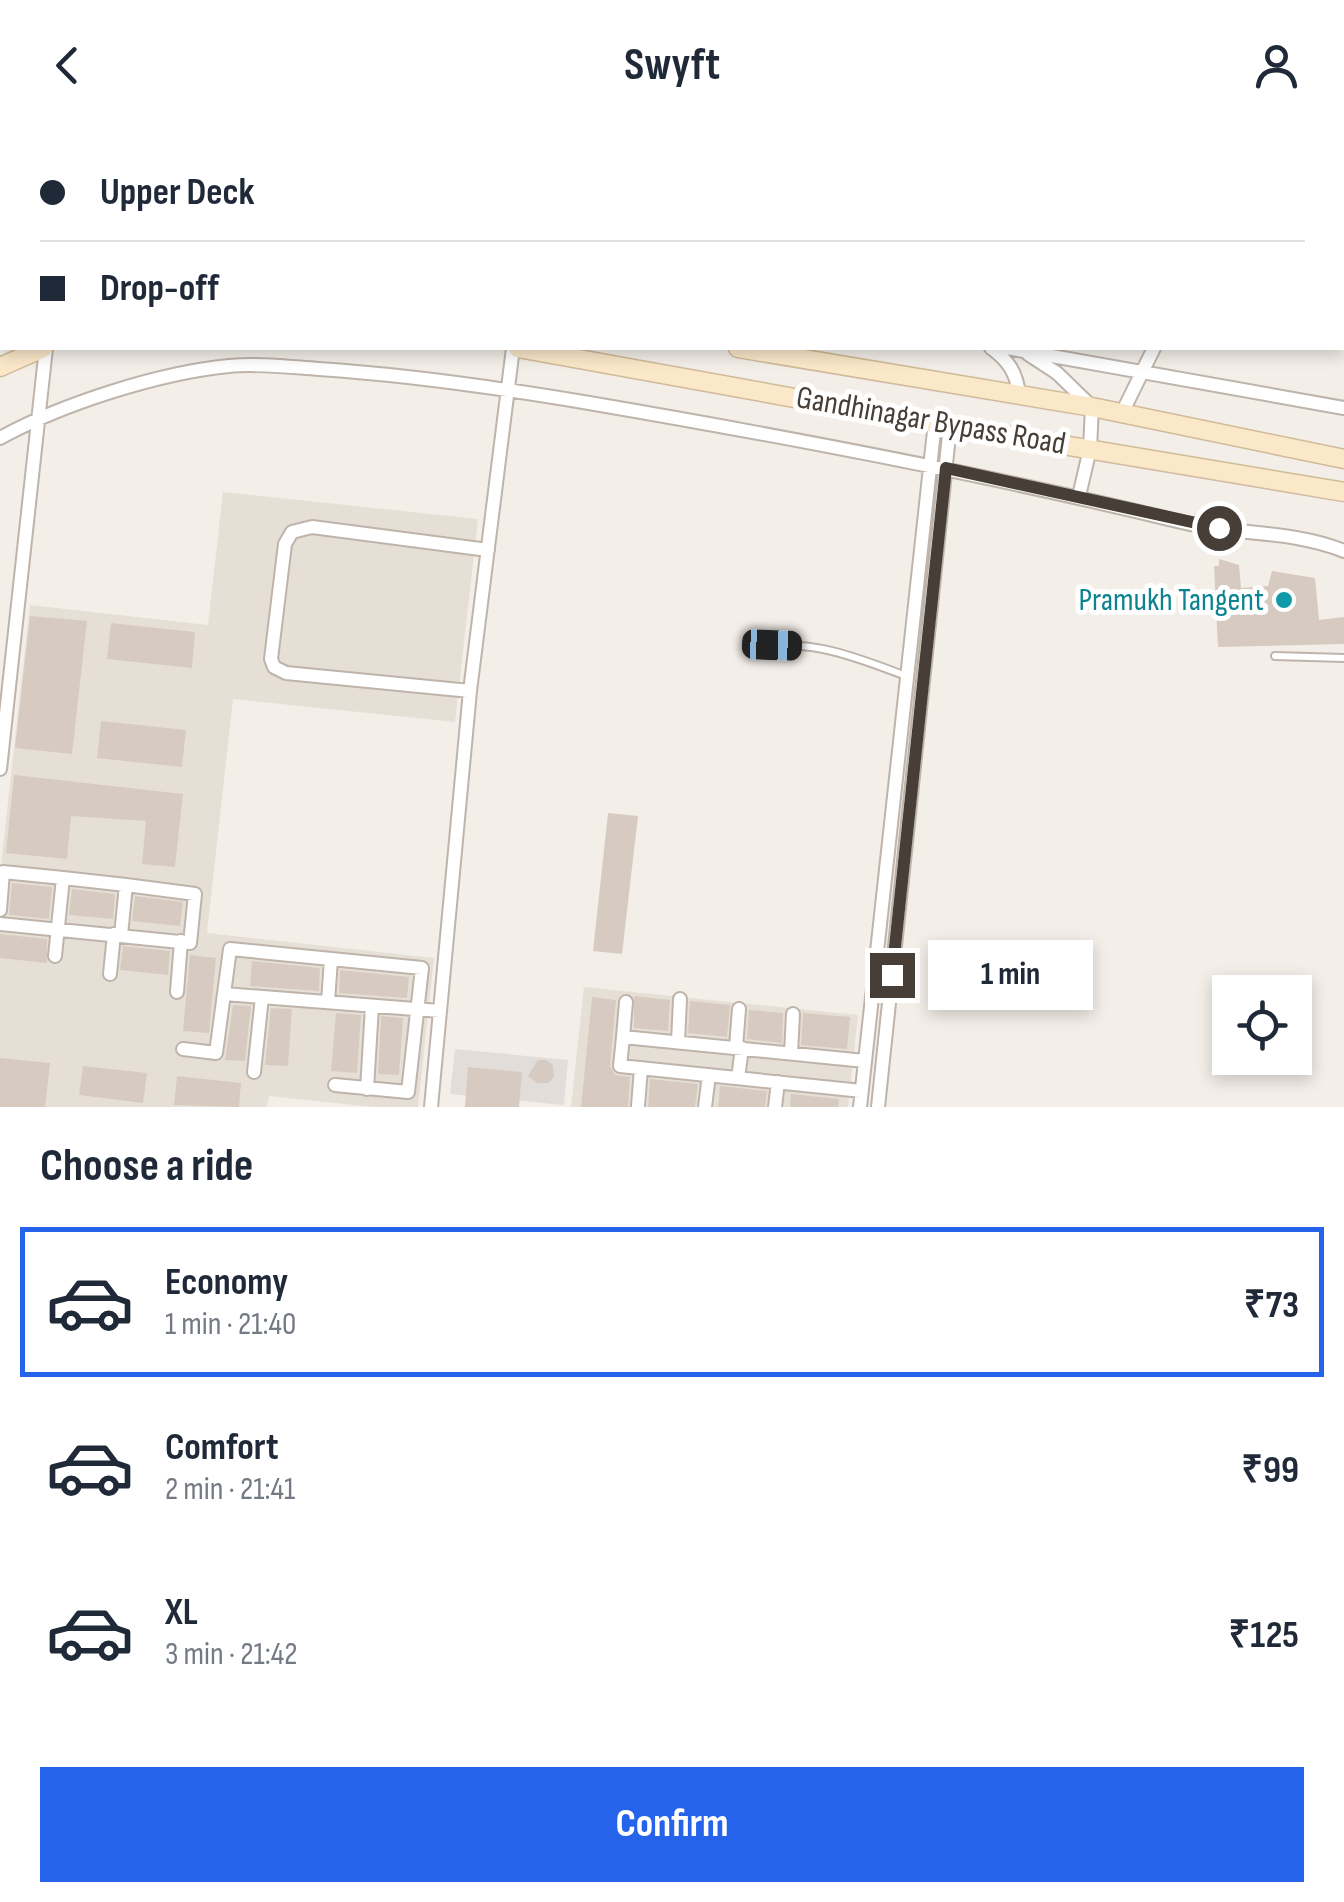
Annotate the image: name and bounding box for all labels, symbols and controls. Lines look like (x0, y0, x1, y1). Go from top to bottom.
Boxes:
icon: back (40, 38, 95, 93)
text: Swyft (624, 38, 720, 93)
icon: person (1249, 38, 1304, 93)
text: Upper Deck (100, 170, 255, 215)
text: Drop-off (100, 266, 219, 311)
street label: Gandhinagar Bypass Road (793, 378, 1069, 464)
route start (1197, 506, 1242, 551)
place label: Pramukh Tangent (1078, 581, 1264, 620)
marker: Pramukh Tangent (1273, 589, 1295, 611)
car (741, 629, 803, 661)
callout: 1 min (927, 940, 1092, 1010)
route end (870, 953, 915, 998)
text: 1 min (981, 955, 1040, 994)
map controls (1212, 975, 1312, 1075)
button: locate (1212, 975, 1312, 1075)
text: Choose a ride (40, 1139, 253, 1194)
icon: car (45, 1257, 135, 1347)
text: Economy (165, 1260, 288, 1305)
text: ₹73 (1244, 1283, 1299, 1328)
text: 1 min · 21:40 (165, 1305, 296, 1344)
icon: car (45, 1422, 135, 1512)
text: Comfort (165, 1425, 279, 1470)
text: ₹99 (1241, 1448, 1299, 1493)
text: 2 min · 21:41 (165, 1470, 295, 1509)
icon: car (45, 1587, 135, 1677)
text: XL (165, 1590, 198, 1635)
text: ₹125 (1229, 1613, 1299, 1658)
text: 3 min · 21:42 (165, 1635, 297, 1674)
button: Confirm (40, 1767, 1304, 1882)

